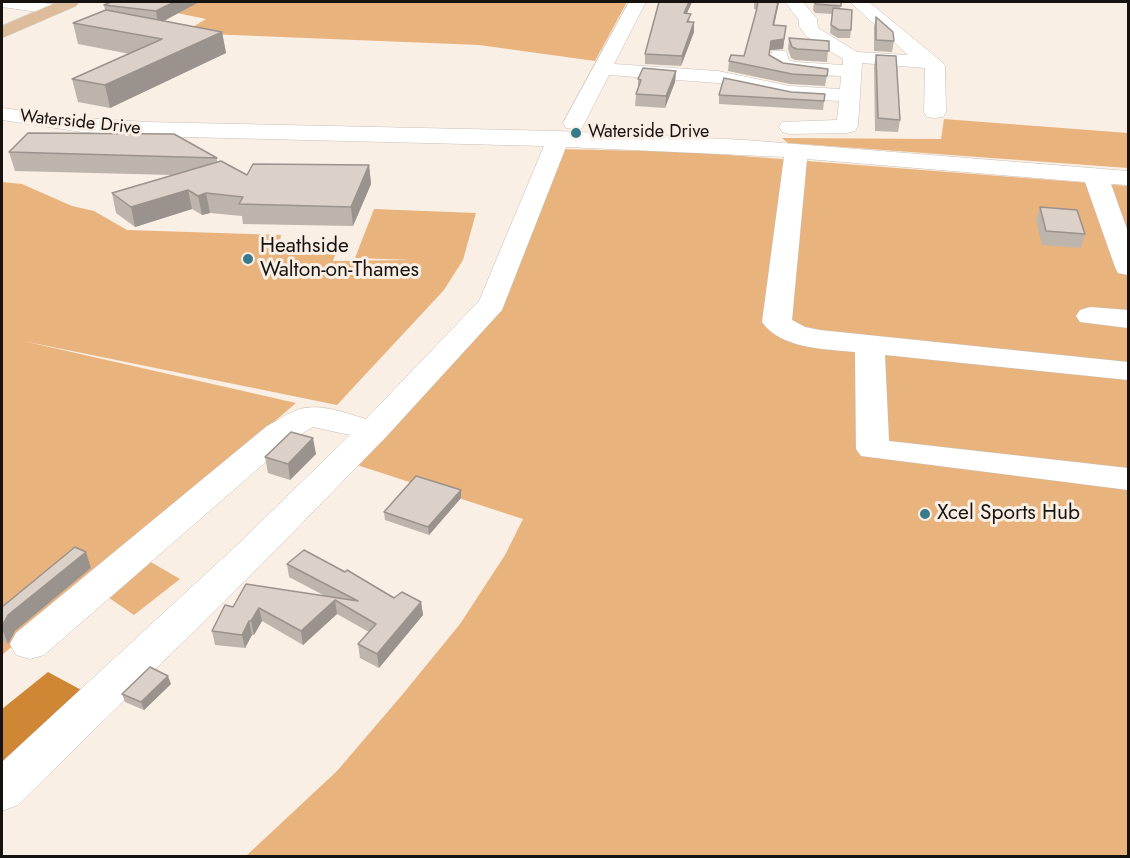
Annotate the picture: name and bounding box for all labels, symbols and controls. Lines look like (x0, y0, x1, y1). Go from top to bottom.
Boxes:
street label: Waterside Drive (19, 106, 141, 140)
place label: Waterside Drive (588, 122, 709, 144)
marker: Waterside Drive (569, 126, 583, 140)
place label: Heathside Walton-on-Thames (260, 234, 419, 284)
marker: Heathside Walton-on-Thames (241, 252, 255, 266)
place label: Xcel Sports Hub (937, 501, 1080, 527)
marker: Xcel Sports Hub (918, 507, 932, 521)

